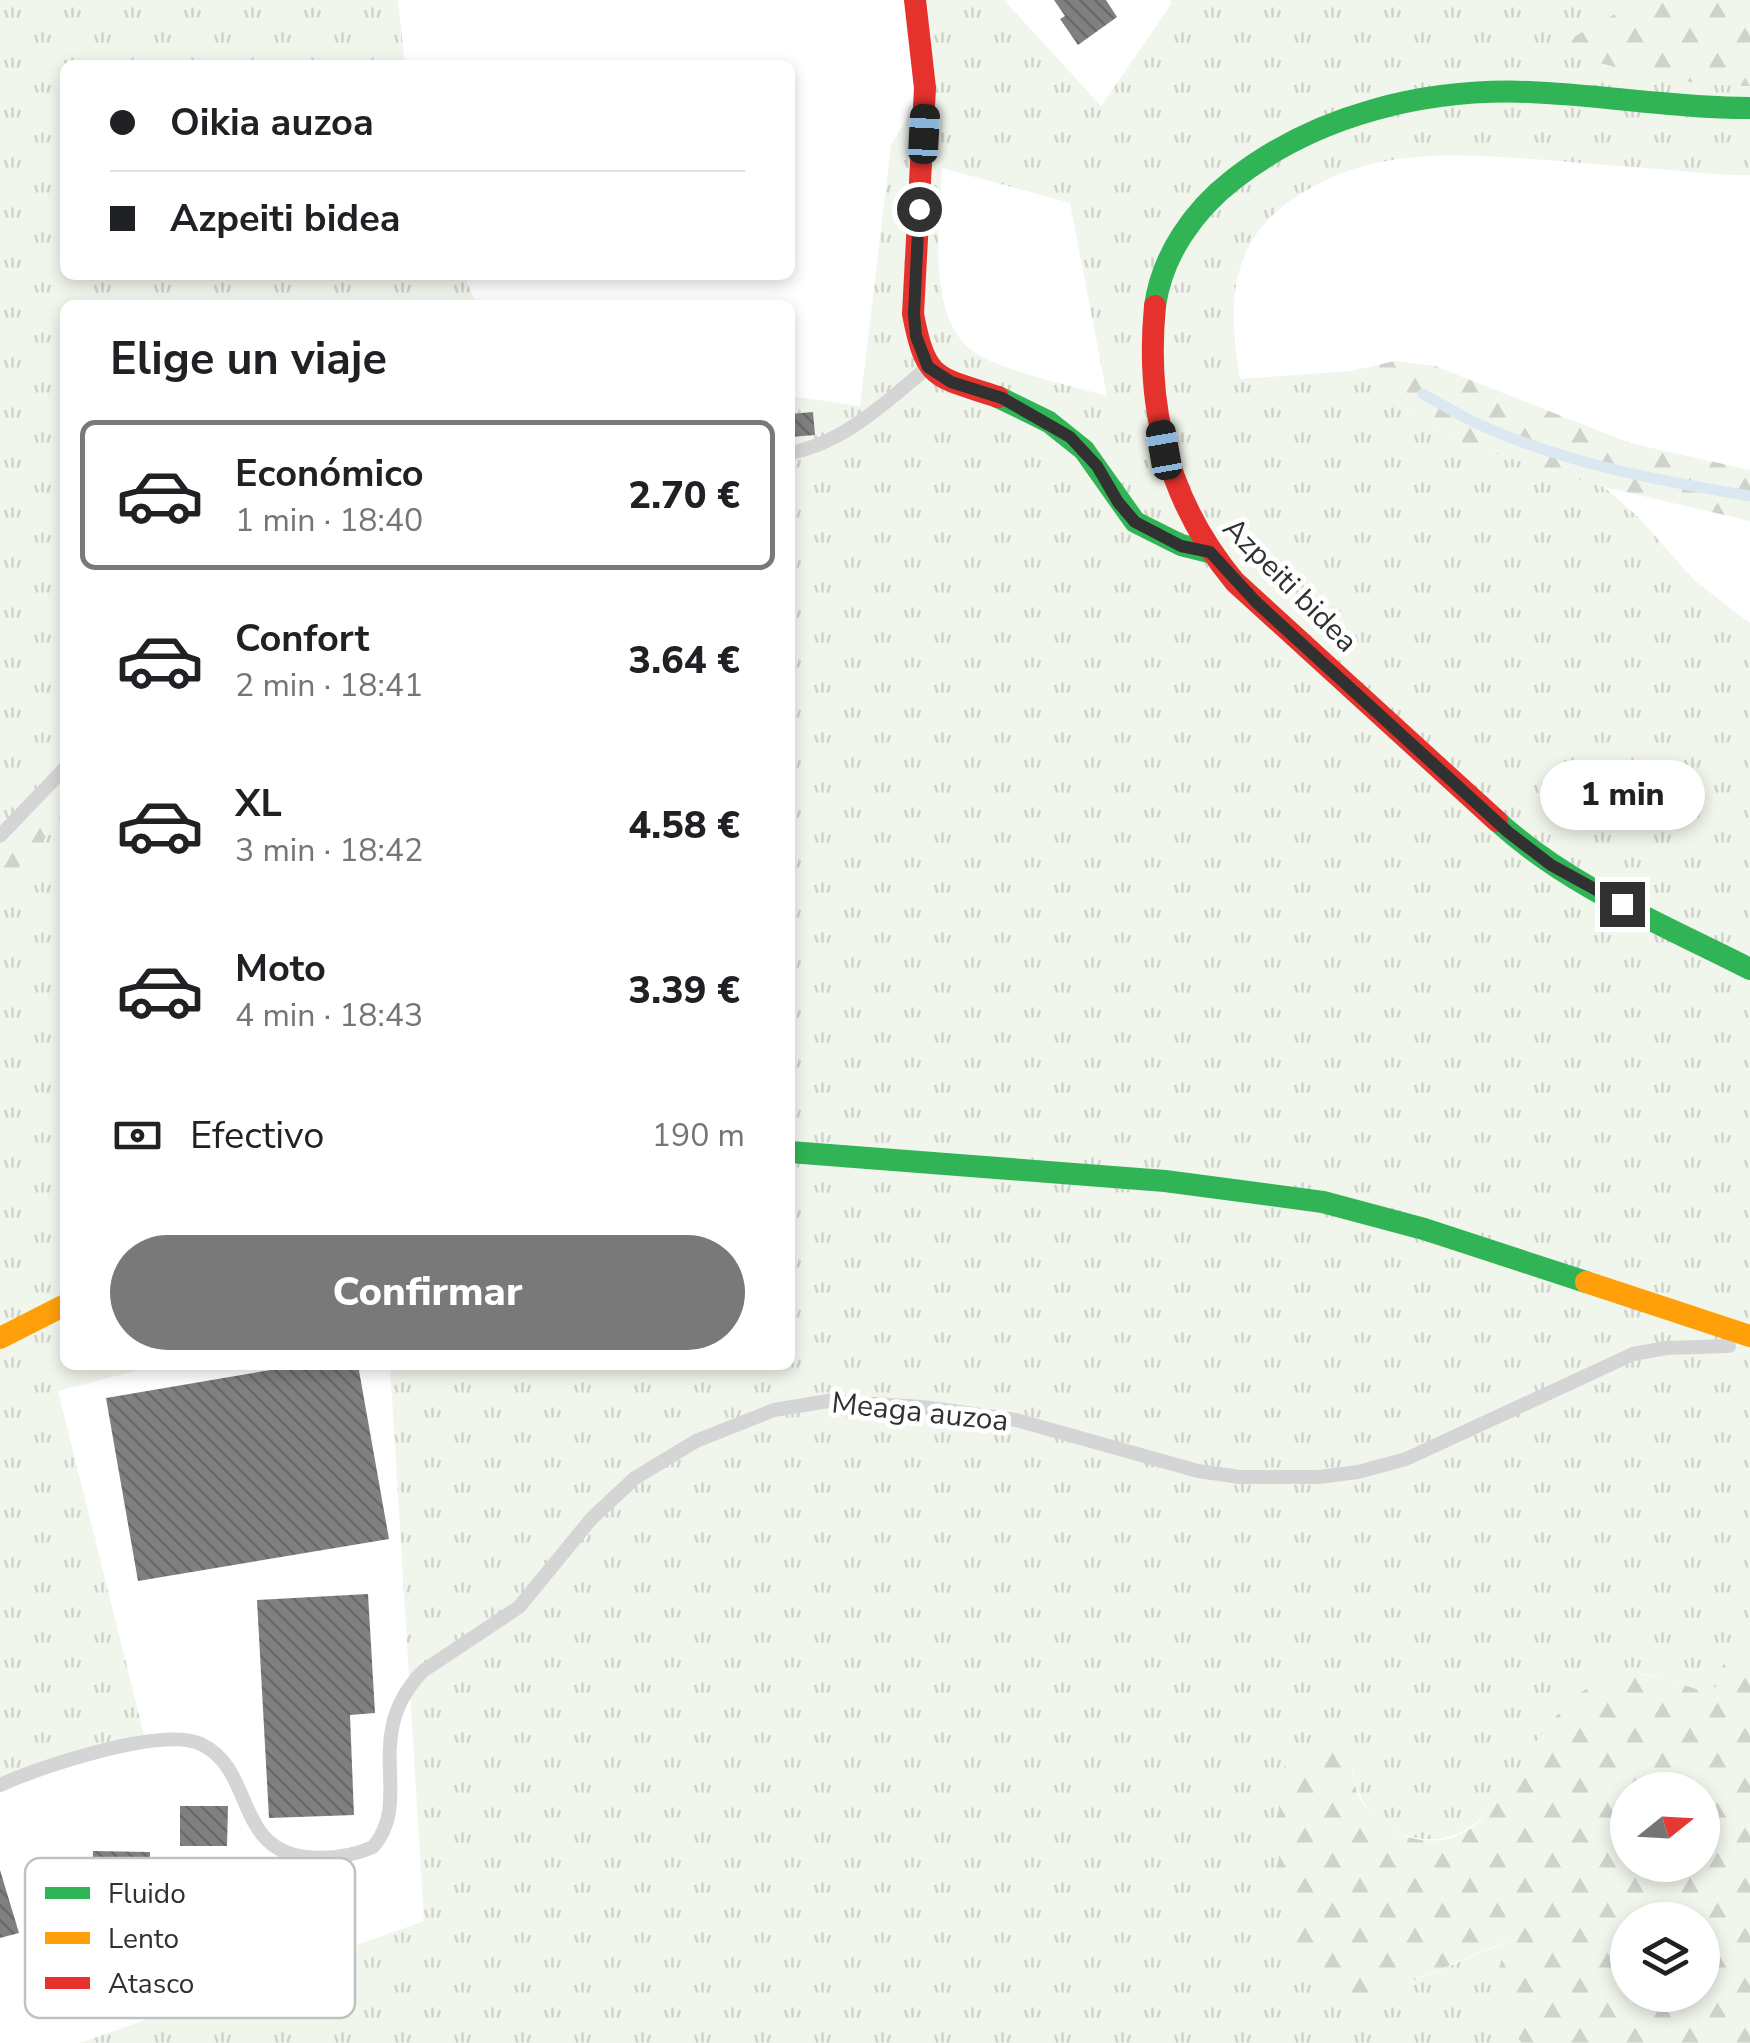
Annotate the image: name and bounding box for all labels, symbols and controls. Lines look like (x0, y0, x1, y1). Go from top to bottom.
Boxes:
text: Oikia auzoa (170, 97, 374, 148)
car (907, 103, 941, 165)
route start (897, 187, 942, 232)
text: Azpeiti bidea (170, 193, 401, 244)
text: Elige un viaje (110, 329, 387, 390)
car (1144, 418, 1184, 482)
text: Económico (235, 448, 424, 499)
icon: car (115, 450, 205, 540)
text: 2.70 € (628, 470, 740, 521)
text: 1 min · 18:40 (235, 499, 423, 542)
street label: Azpeiti bidea (1214, 509, 1366, 661)
text: Confort (235, 613, 369, 664)
icon: car (115, 615, 205, 705)
text: 3.64 € (628, 635, 740, 686)
text: 2 min · 18:41 (235, 664, 423, 707)
callout: 1 min (1540, 759, 1704, 829)
text: 1 min (1580, 773, 1665, 816)
text: XL (235, 778, 282, 829)
icon: car (115, 780, 205, 870)
text: 4.58 € (628, 800, 740, 851)
text: 3 min · 18:42 (235, 829, 423, 872)
route end (1600, 882, 1645, 927)
text: Moto (235, 943, 326, 994)
icon: car (115, 945, 205, 1035)
text: 3.39 € (628, 965, 740, 1016)
text: 4 min · 18:43 (235, 994, 423, 1037)
icon: cash (110, 1108, 165, 1163)
text: Efectivo (190, 1110, 324, 1161)
text: 190 m (652, 1114, 745, 1157)
button: Confirmar (110, 1235, 745, 1350)
street label: Meaga auzoa (830, 1382, 1010, 1442)
north arrow (1610, 1772, 1720, 1882)
map controls (1610, 1772, 1720, 2012)
legend (25, 1858, 355, 2018)
text: Fluido (108, 1875, 186, 1913)
button: layers (1610, 1902, 1720, 2012)
text: Lento (108, 1920, 179, 1958)
text: Atasco (108, 1965, 194, 2003)

